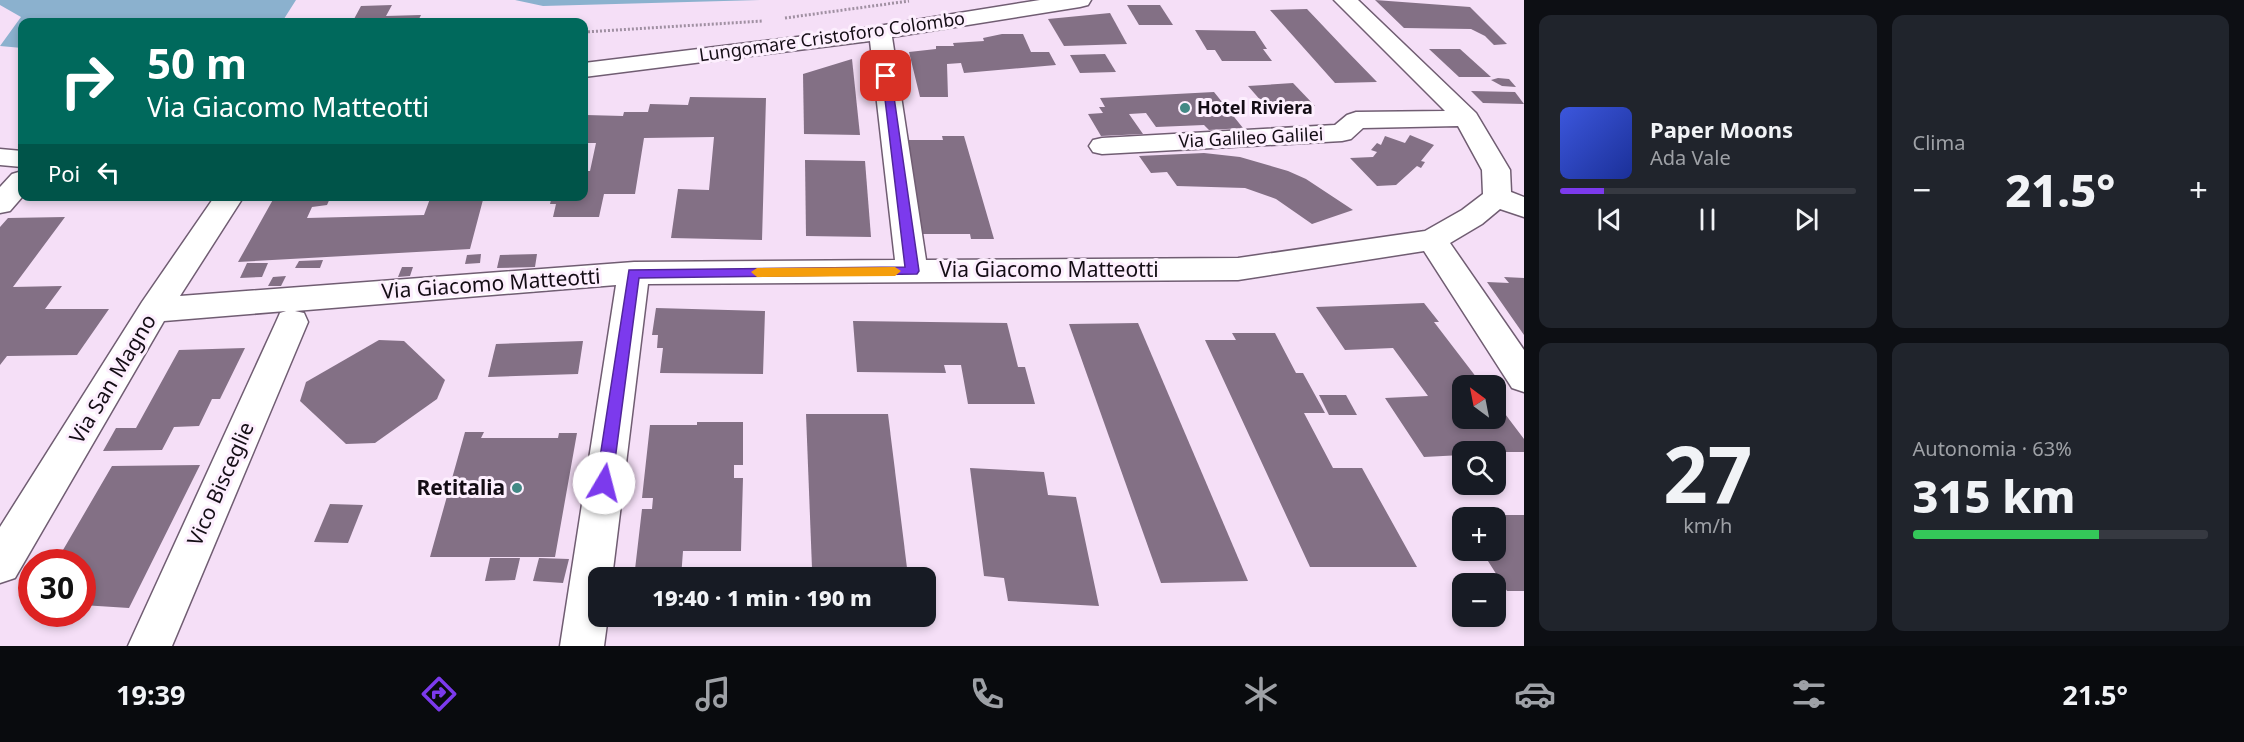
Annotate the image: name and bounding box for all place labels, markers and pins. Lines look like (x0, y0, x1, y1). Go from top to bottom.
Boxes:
pin (860, 50, 911, 101)
place label: Hotel Riviera (1197, 95, 1313, 119)
marker: Hotel Riviera (1178, 101, 1192, 115)
place label: Retitalia (416, 473, 505, 501)
marker: Retitalia (510, 481, 524, 495)

